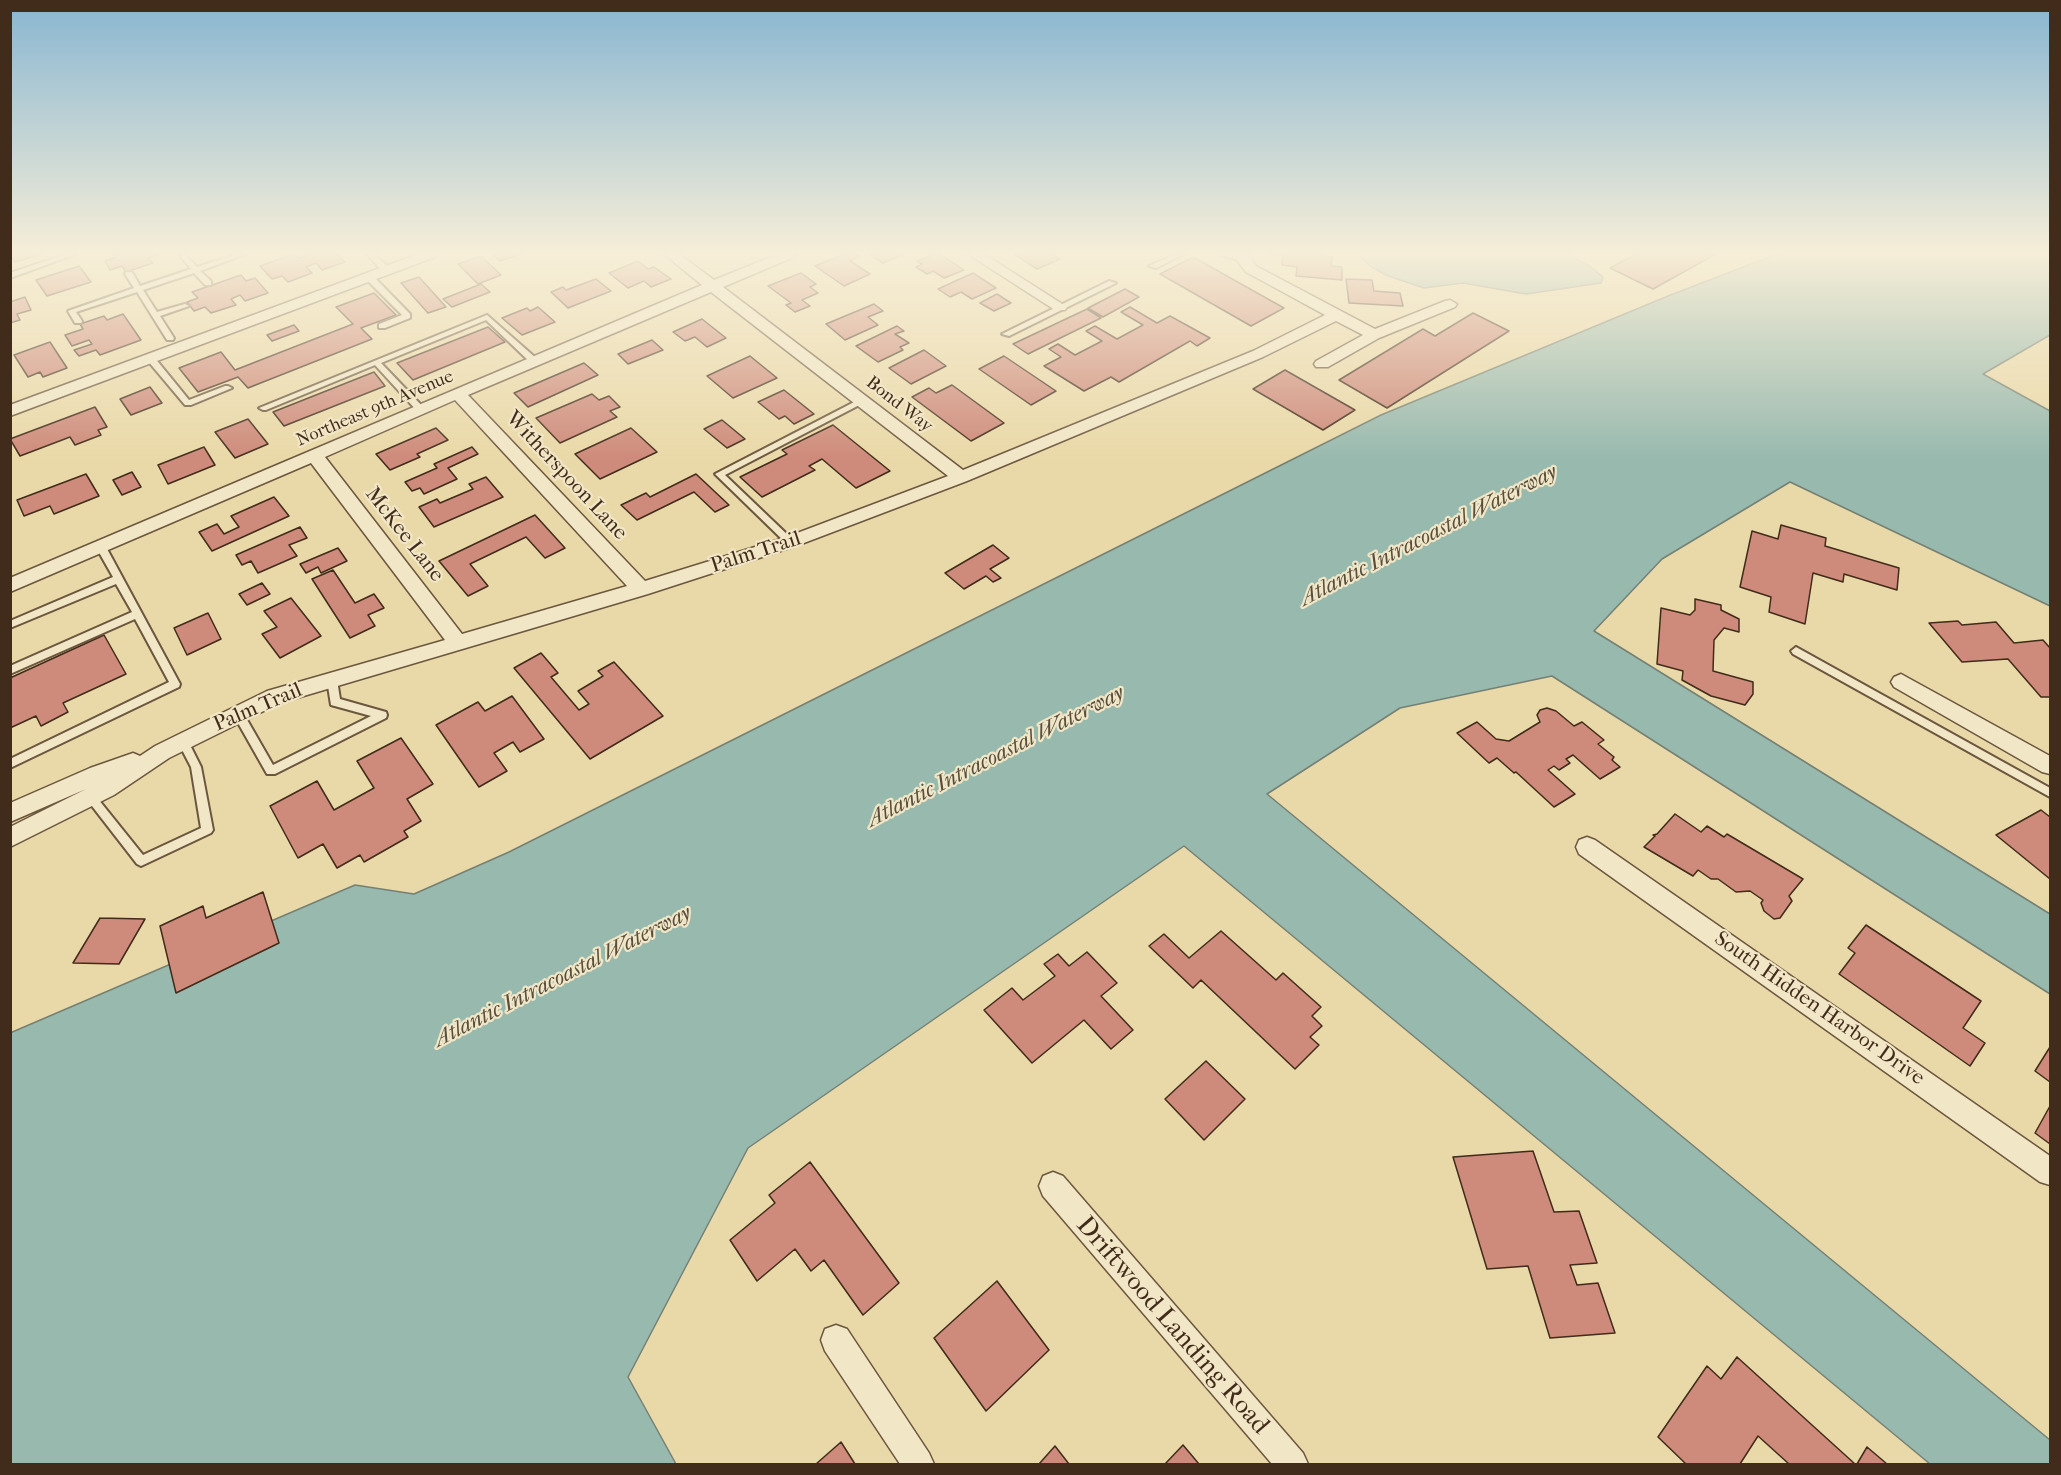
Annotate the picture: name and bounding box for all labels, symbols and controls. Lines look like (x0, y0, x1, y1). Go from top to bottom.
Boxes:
street label: Northeast 9th Avenue (293, 366, 457, 452)
street label: Bond Way (861, 372, 937, 438)
street label: Witherspoon Lane (500, 406, 632, 546)
water label: Atlantic Intracoastal Waterway (1296, 460, 1562, 612)
street label: McKee Lane (359, 483, 449, 587)
street label: Palm Trail (708, 527, 804, 579)
street label: Palm Trail (210, 678, 306, 738)
water label: Atlantic Intracoastal Waterway (863, 681, 1129, 833)
water label: Atlantic Intracoastal Waterway (430, 901, 696, 1053)
street label: South Hidden Harbor Drive (1709, 927, 1929, 1091)
street label: Driftwood Landing Road (1069, 1211, 1275, 1441)

